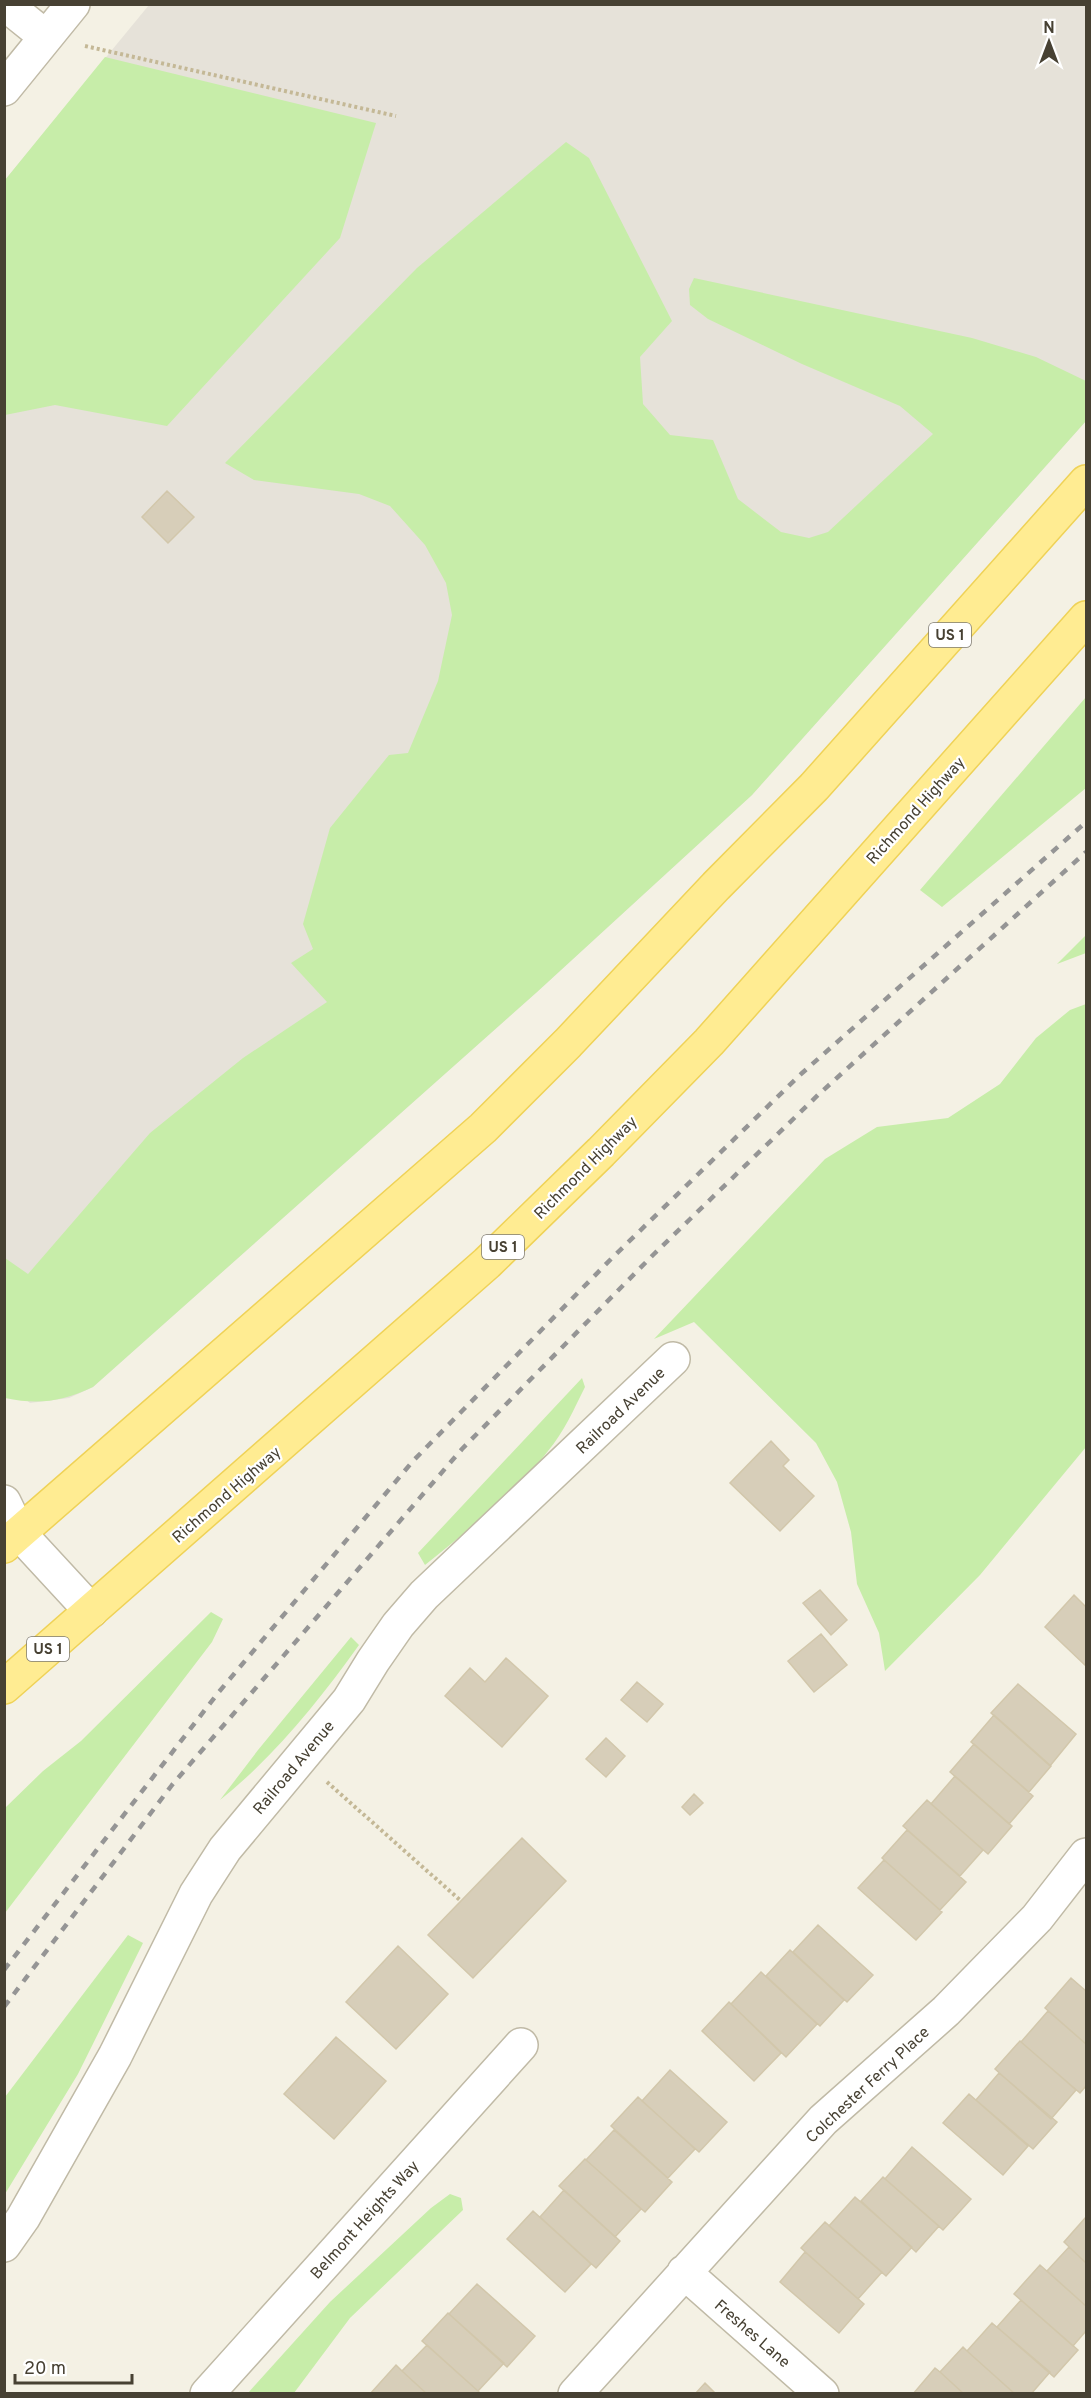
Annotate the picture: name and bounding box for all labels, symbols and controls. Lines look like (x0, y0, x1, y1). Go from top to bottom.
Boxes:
north arrow (1019, 12, 1079, 72)
text: N (1043, 19, 1055, 39)
road number: US 1 (929, 623, 971, 647)
street label: Richmond Highway (863, 753, 970, 869)
street label: Richmond Highway (531, 1113, 642, 1224)
road number: US 1 (482, 1235, 524, 1259)
street label: Railroad Avenue (573, 1364, 670, 1459)
street label: Richmond Highway (169, 1443, 286, 1548)
road number: US 1 (27, 1637, 69, 1661)
street label: Railroad Avenue (249, 1717, 340, 1819)
street label: Colchester Ferry Place (802, 2023, 934, 2148)
street label: Belmont Heights Way (307, 2157, 424, 2284)
street label: Freshes Lane (710, 2296, 794, 2373)
scale bar (15, 2347, 132, 2385)
text: 20 m (24, 2358, 66, 2381)

